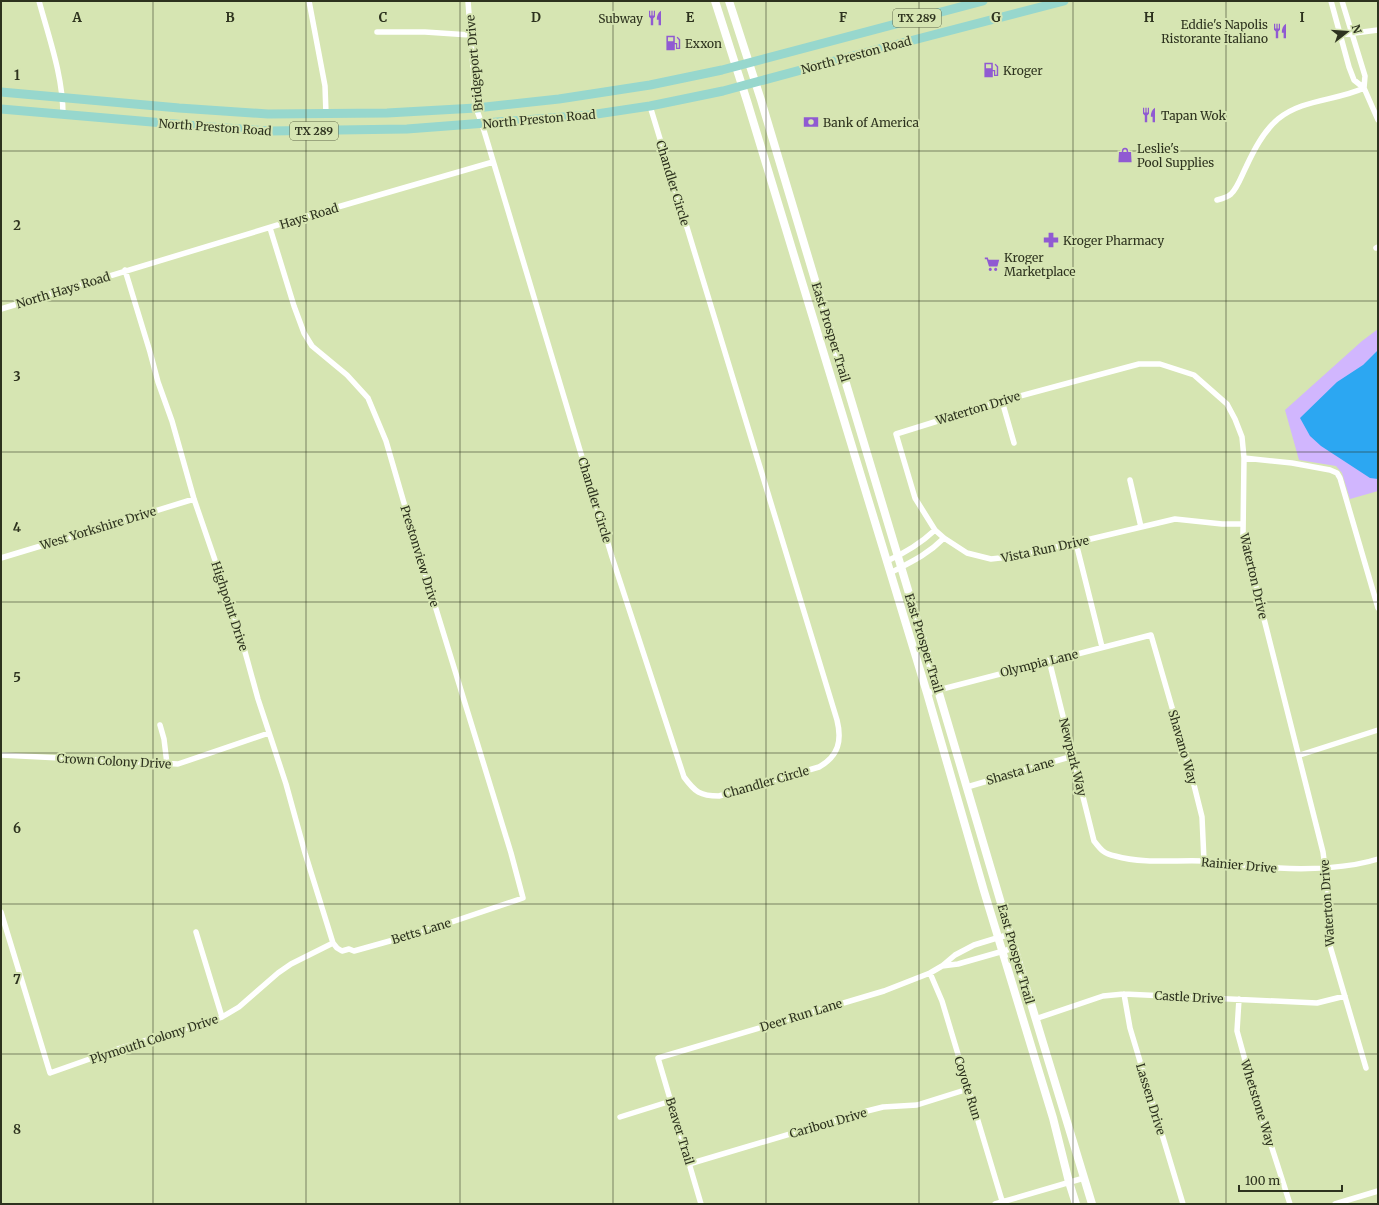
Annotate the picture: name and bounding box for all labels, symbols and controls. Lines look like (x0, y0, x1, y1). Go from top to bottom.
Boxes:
text: A (71, 9, 82, 26)
text: B (225, 9, 235, 26)
text: C (379, 9, 388, 26)
text: D (531, 9, 541, 26)
restaurant icon: Subway (646, 9, 664, 27)
text: E (686, 9, 695, 26)
text: F (839, 9, 847, 26)
road number: TX 289 (893, 9, 941, 27)
text: G (991, 9, 1001, 26)
text: H (1144, 9, 1155, 26)
text: I (1299, 9, 1305, 26)
place label: Subway (598, 11, 643, 26)
north arrow (1327, 12, 1367, 52)
street label: Bridgeport Drive (462, 14, 486, 112)
place label: Eddie's Napolis Ristorante Italiano (1161, 17, 1268, 46)
restaurant icon: Eddie's Napolis Ristorante Italiano (1271, 22, 1289, 40)
text: N (1349, 23, 1365, 36)
street label: North Preston Road (799, 33, 913, 77)
fuel station icon: Exxon (664, 34, 682, 52)
place label: Exxon (685, 36, 722, 51)
fuel station icon: Kroger (982, 61, 1000, 79)
place label: Kroger (1003, 63, 1043, 78)
text: 1 (14, 67, 20, 84)
restaurant icon: Tapan Wok (1140, 106, 1158, 124)
street label: North Preston Road (482, 107, 596, 131)
place label: Tapan Wok (1161, 108, 1226, 123)
bank icon: Bank of America (802, 113, 820, 131)
place label: Bank of America (823, 115, 919, 130)
street label: North Preston Road (158, 116, 272, 138)
road number: TX 289 (290, 122, 338, 140)
street label: Chandler Circle (653, 139, 693, 227)
place label: Leslie's Pool Supplies (1137, 141, 1214, 170)
shop icon: Leslie's Pool Supplies (1116, 146, 1134, 164)
street label: Hays Road (278, 200, 340, 232)
text: 2 (13, 217, 21, 234)
pharmacy icon: Kroger Pharmacy (1042, 231, 1060, 249)
place label: Kroger Pharmacy (1063, 233, 1164, 248)
place label: Kroger Marketplace (1004, 250, 1076, 279)
supermarket icon: Kroger Marketplace (983, 255, 1001, 273)
street label: North Hays Road (14, 269, 112, 311)
street label: East Prosper Trail (809, 280, 853, 384)
text: 3 (13, 368, 21, 385)
street label: Waterton Drive (933, 388, 1022, 428)
street label: Chandler Circle (575, 456, 615, 544)
street label: West Yorkshire Drive (37, 503, 158, 553)
street label: Prestonview Drive (397, 503, 443, 609)
text: 4 (13, 519, 22, 536)
street label: Waterton Drive (1237, 531, 1271, 620)
street label: Vista Run Drive (999, 532, 1090, 566)
street label: Highpoint Drive (208, 559, 252, 653)
street label: East Prosper Trail (902, 591, 946, 695)
street label: Olympia Lane (999, 646, 1079, 680)
text: 5 (13, 669, 21, 686)
street label: Shavano Way (1165, 708, 1201, 786)
street label: Newpark Way (1056, 716, 1090, 798)
street label: Crown Colony Drive (56, 751, 172, 771)
street label: Shasta Lane (984, 754, 1056, 788)
street label: Chandler Circle (722, 763, 810, 801)
text: 6 (13, 820, 21, 837)
street label: Rainier Drive (1200, 854, 1278, 876)
street label: Waterton Drive (1316, 859, 1338, 948)
street label: East Prosper Trail (995, 902, 1038, 1006)
street label: Betts Lane (389, 915, 453, 947)
text: 7 (13, 971, 21, 988)
street label: Castle Drive (1154, 988, 1224, 1006)
street label: Deer Run Lane (758, 995, 844, 1035)
street label: Plymouth Colony Drive (88, 1011, 220, 1067)
street label: Coyote Run (951, 1054, 985, 1122)
street label: Whetstone Way (1237, 1057, 1278, 1148)
street label: Lassen Drive (1133, 1061, 1169, 1137)
street label: Beaver Trail (663, 1095, 697, 1167)
street label: Caribou Drive (788, 1105, 868, 1141)
text: 8 (13, 1121, 21, 1138)
scale bar (1239, 1167, 1342, 1193)
text: 100 m (1245, 1173, 1280, 1188)

